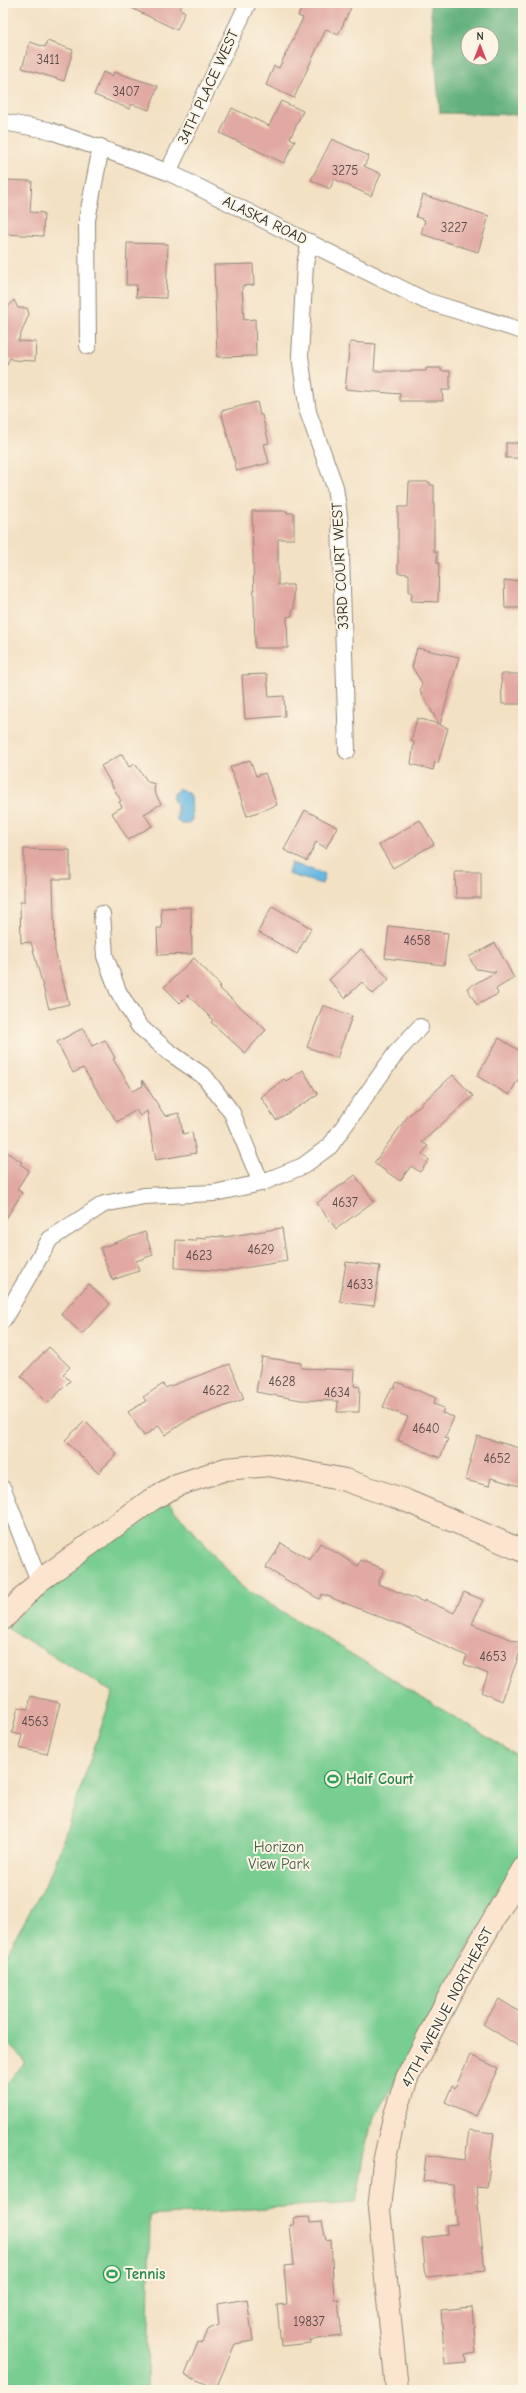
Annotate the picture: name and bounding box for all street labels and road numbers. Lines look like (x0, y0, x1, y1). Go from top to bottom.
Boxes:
street label: 34TH PLACE WEST (174, 27, 243, 147)
street label: ALASKA ROAD (220, 192, 310, 248)
street label: 33RD COURT WEST (328, 502, 352, 630)
street label: 47TH AVENUE NORTHEAST (397, 1924, 497, 2090)

